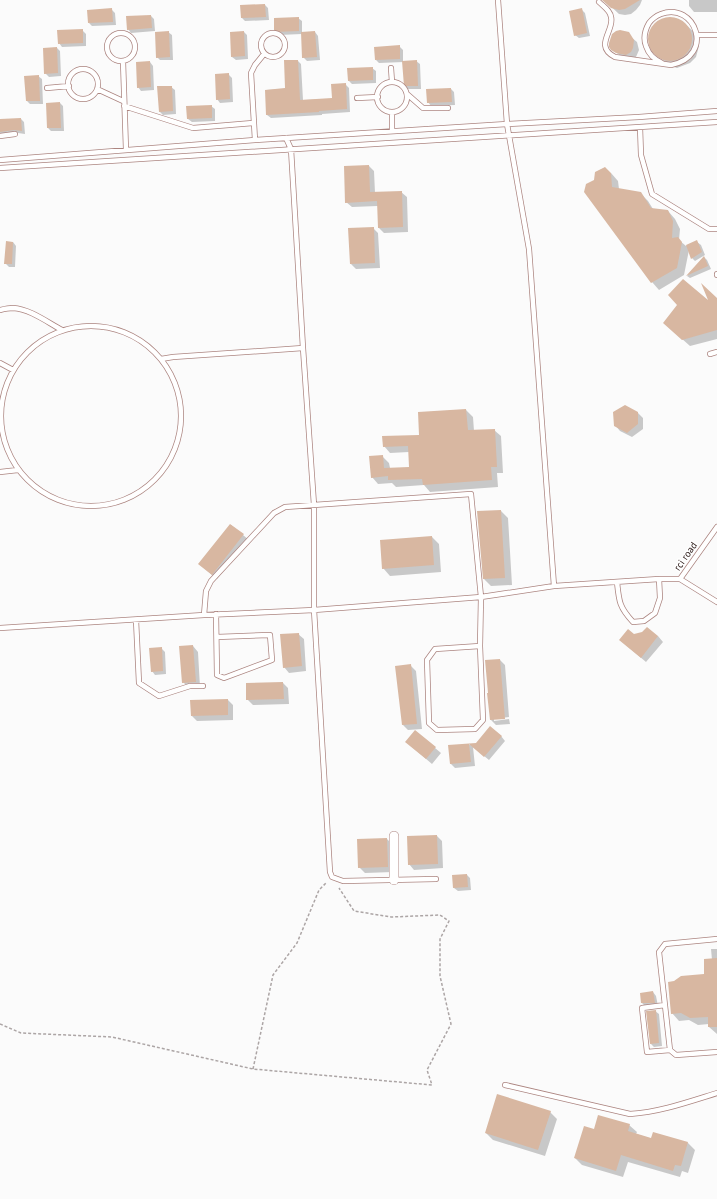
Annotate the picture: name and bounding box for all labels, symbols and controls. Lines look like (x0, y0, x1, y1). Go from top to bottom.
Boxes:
street label: rci road (671, 539, 700, 573)

